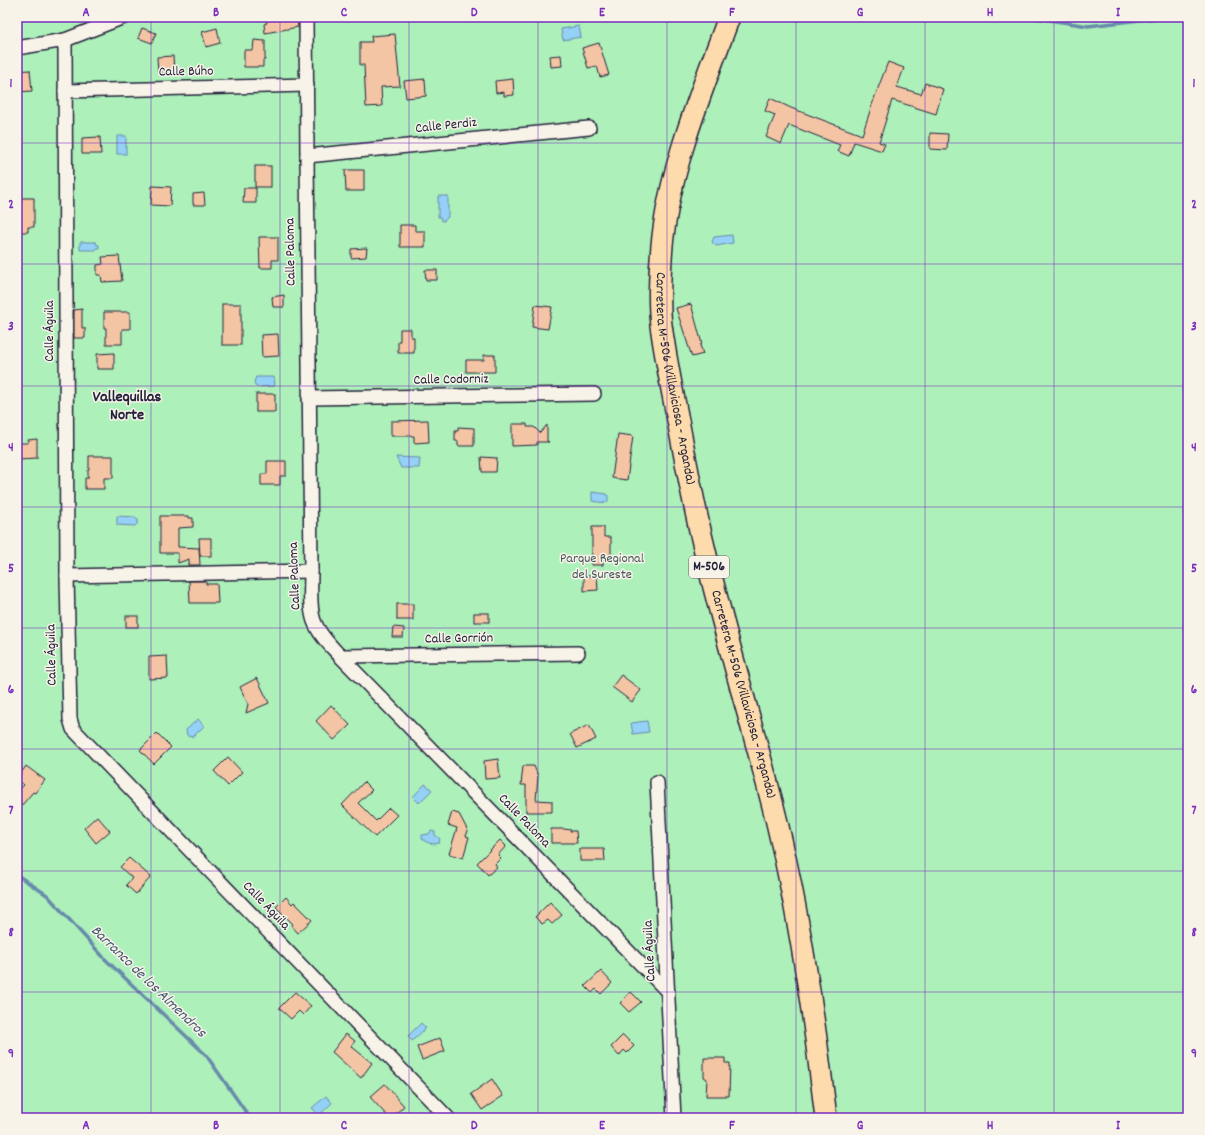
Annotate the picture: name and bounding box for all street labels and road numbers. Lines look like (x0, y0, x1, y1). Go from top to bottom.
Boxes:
street label: Calle Búho (158, 62, 214, 82)
street label: Calle Perdiz (414, 113, 478, 139)
street label: Calle Paloma (280, 217, 302, 286)
street label: Carretera M-506 (Villaviciosa - Arganda) (649, 272, 700, 487)
street label: Calle Águila (40, 300, 60, 362)
street label: Calle Codorniz (413, 369, 489, 391)
street label: Calle Paloma (284, 541, 306, 610)
road number: M-506 (689, 556, 729, 578)
street label: Carretera M-506 (Villaviciosa - Arganda) (705, 588, 781, 801)
street label: Calle Águila (41, 624, 63, 686)
street label: Calle Gorrión (425, 628, 493, 650)
street label: Calle Paloma (493, 790, 555, 853)
street label: Calle Águila (237, 877, 295, 935)
street label: Calle Águila (638, 919, 662, 982)

